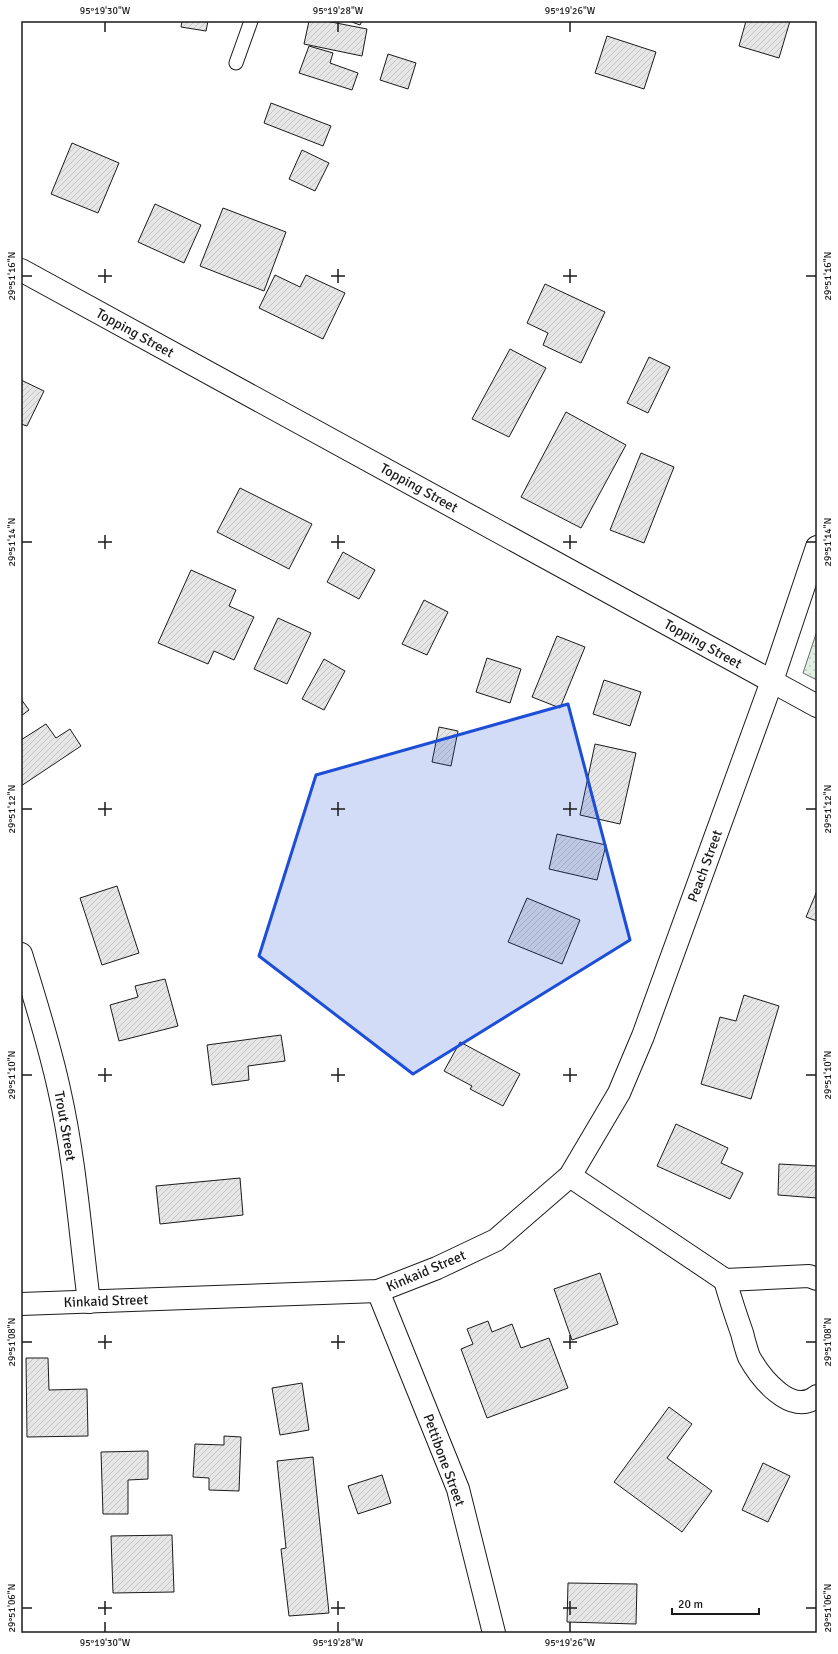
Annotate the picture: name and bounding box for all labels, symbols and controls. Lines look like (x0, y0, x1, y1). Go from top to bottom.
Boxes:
text: 95°19'30"W (80, 5, 131, 17)
text: 95°19'28"W (313, 5, 364, 17)
text: 95°19'26"W (545, 5, 596, 17)
text: 29°51'16"N (6, 252, 18, 300)
text: 29°51'16"N (822, 252, 834, 300)
street label: Topping Street (93, 305, 177, 361)
street label: Topping Street (377, 460, 461, 516)
text: 29°51'14"N (6, 518, 18, 566)
text: 29°51'14"N (822, 518, 834, 566)
street label: Topping Street (661, 616, 745, 672)
text: 29°51'12"N (6, 785, 18, 833)
text: 29°51'12"N (822, 785, 834, 833)
street label: Peach Street (684, 828, 726, 904)
text: 29°51'10"N (6, 1051, 18, 1099)
text: 29°51'10"N (822, 1051, 834, 1099)
street label: Trout Street (51, 1090, 80, 1162)
street label: Kinkaid Street (384, 1247, 468, 1295)
street label: Kinkaid Street (63, 1291, 149, 1311)
text: 29°51'08"N (6, 1318, 18, 1366)
text: 29°51'08"N (822, 1318, 834, 1366)
street label: Pettibone Street (419, 1411, 469, 1509)
text: 29°51'06"N (6, 1584, 18, 1632)
text: 29°51'06"N (822, 1584, 834, 1632)
scale bar (672, 1590, 759, 1616)
text: 20 m (678, 1597, 703, 1612)
text: 95°19'30"W (80, 1637, 131, 1649)
text: 95°19'28"W (313, 1637, 364, 1649)
text: 95°19'26"W (545, 1637, 596, 1649)

